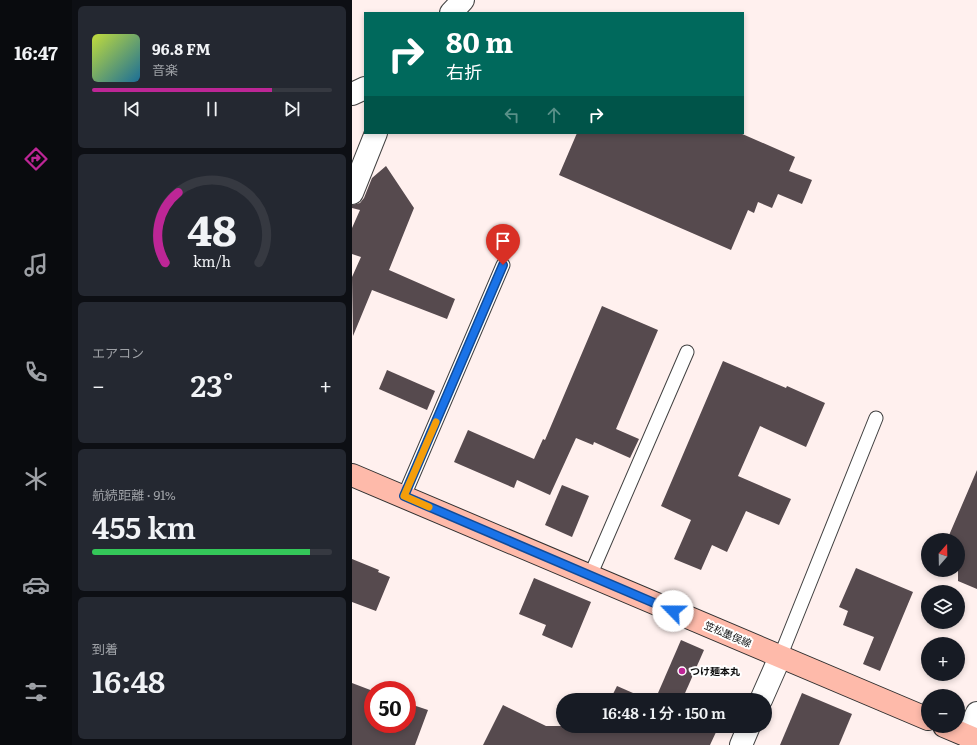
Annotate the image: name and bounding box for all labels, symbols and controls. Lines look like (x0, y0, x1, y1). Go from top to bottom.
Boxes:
text: 80 m (446, 20, 513, 62)
icon: right (380, 28, 432, 80)
text: 96.8 FM (152, 37, 210, 60)
text: 16:47 (14, 39, 58, 66)
text: 右折 (446, 58, 482, 85)
text: 音楽 (152, 60, 178, 79)
icon: previous (121, 98, 143, 120)
icon: pause (201, 98, 223, 120)
icon: next (281, 98, 303, 120)
icon: left (501, 104, 523, 126)
icon: ahead (543, 104, 565, 126)
icon: right (585, 104, 607, 126)
icon: directions (22, 145, 50, 173)
text: 48 (187, 196, 237, 258)
pin (486, 224, 520, 265)
icon: arrive (492, 230, 514, 252)
text: km/h (193, 249, 232, 270)
icon: music (22, 251, 50, 279)
text: エアコン (92, 343, 144, 362)
icon: phone (22, 358, 50, 386)
text: 23° (191, 362, 233, 406)
text: − (92, 368, 105, 401)
text: + (319, 368, 332, 401)
icon: climate (22, 465, 50, 493)
text: 航続距離 · 91% (92, 485, 176, 504)
text: 455 km (92, 504, 196, 548)
north arrow (921, 533, 965, 577)
map controls (921, 533, 965, 733)
icon: car (22, 571, 50, 599)
button: layers (921, 585, 965, 629)
position arrow (652, 590, 694, 632)
street label: 笠松墨俣線 (702, 617, 754, 650)
button: + (921, 637, 965, 681)
text: 到着 (92, 639, 118, 658)
text: 16:48 (92, 658, 165, 702)
place label: つけ麺本丸 (690, 663, 740, 678)
marker: つけ麺本丸 (677, 666, 687, 676)
icon: filters (22, 678, 50, 706)
speed limit sign: 50 (364, 681, 416, 733)
button: − (921, 689, 965, 733)
text: 16:48 · 1 分 · 150 m (602, 701, 726, 724)

